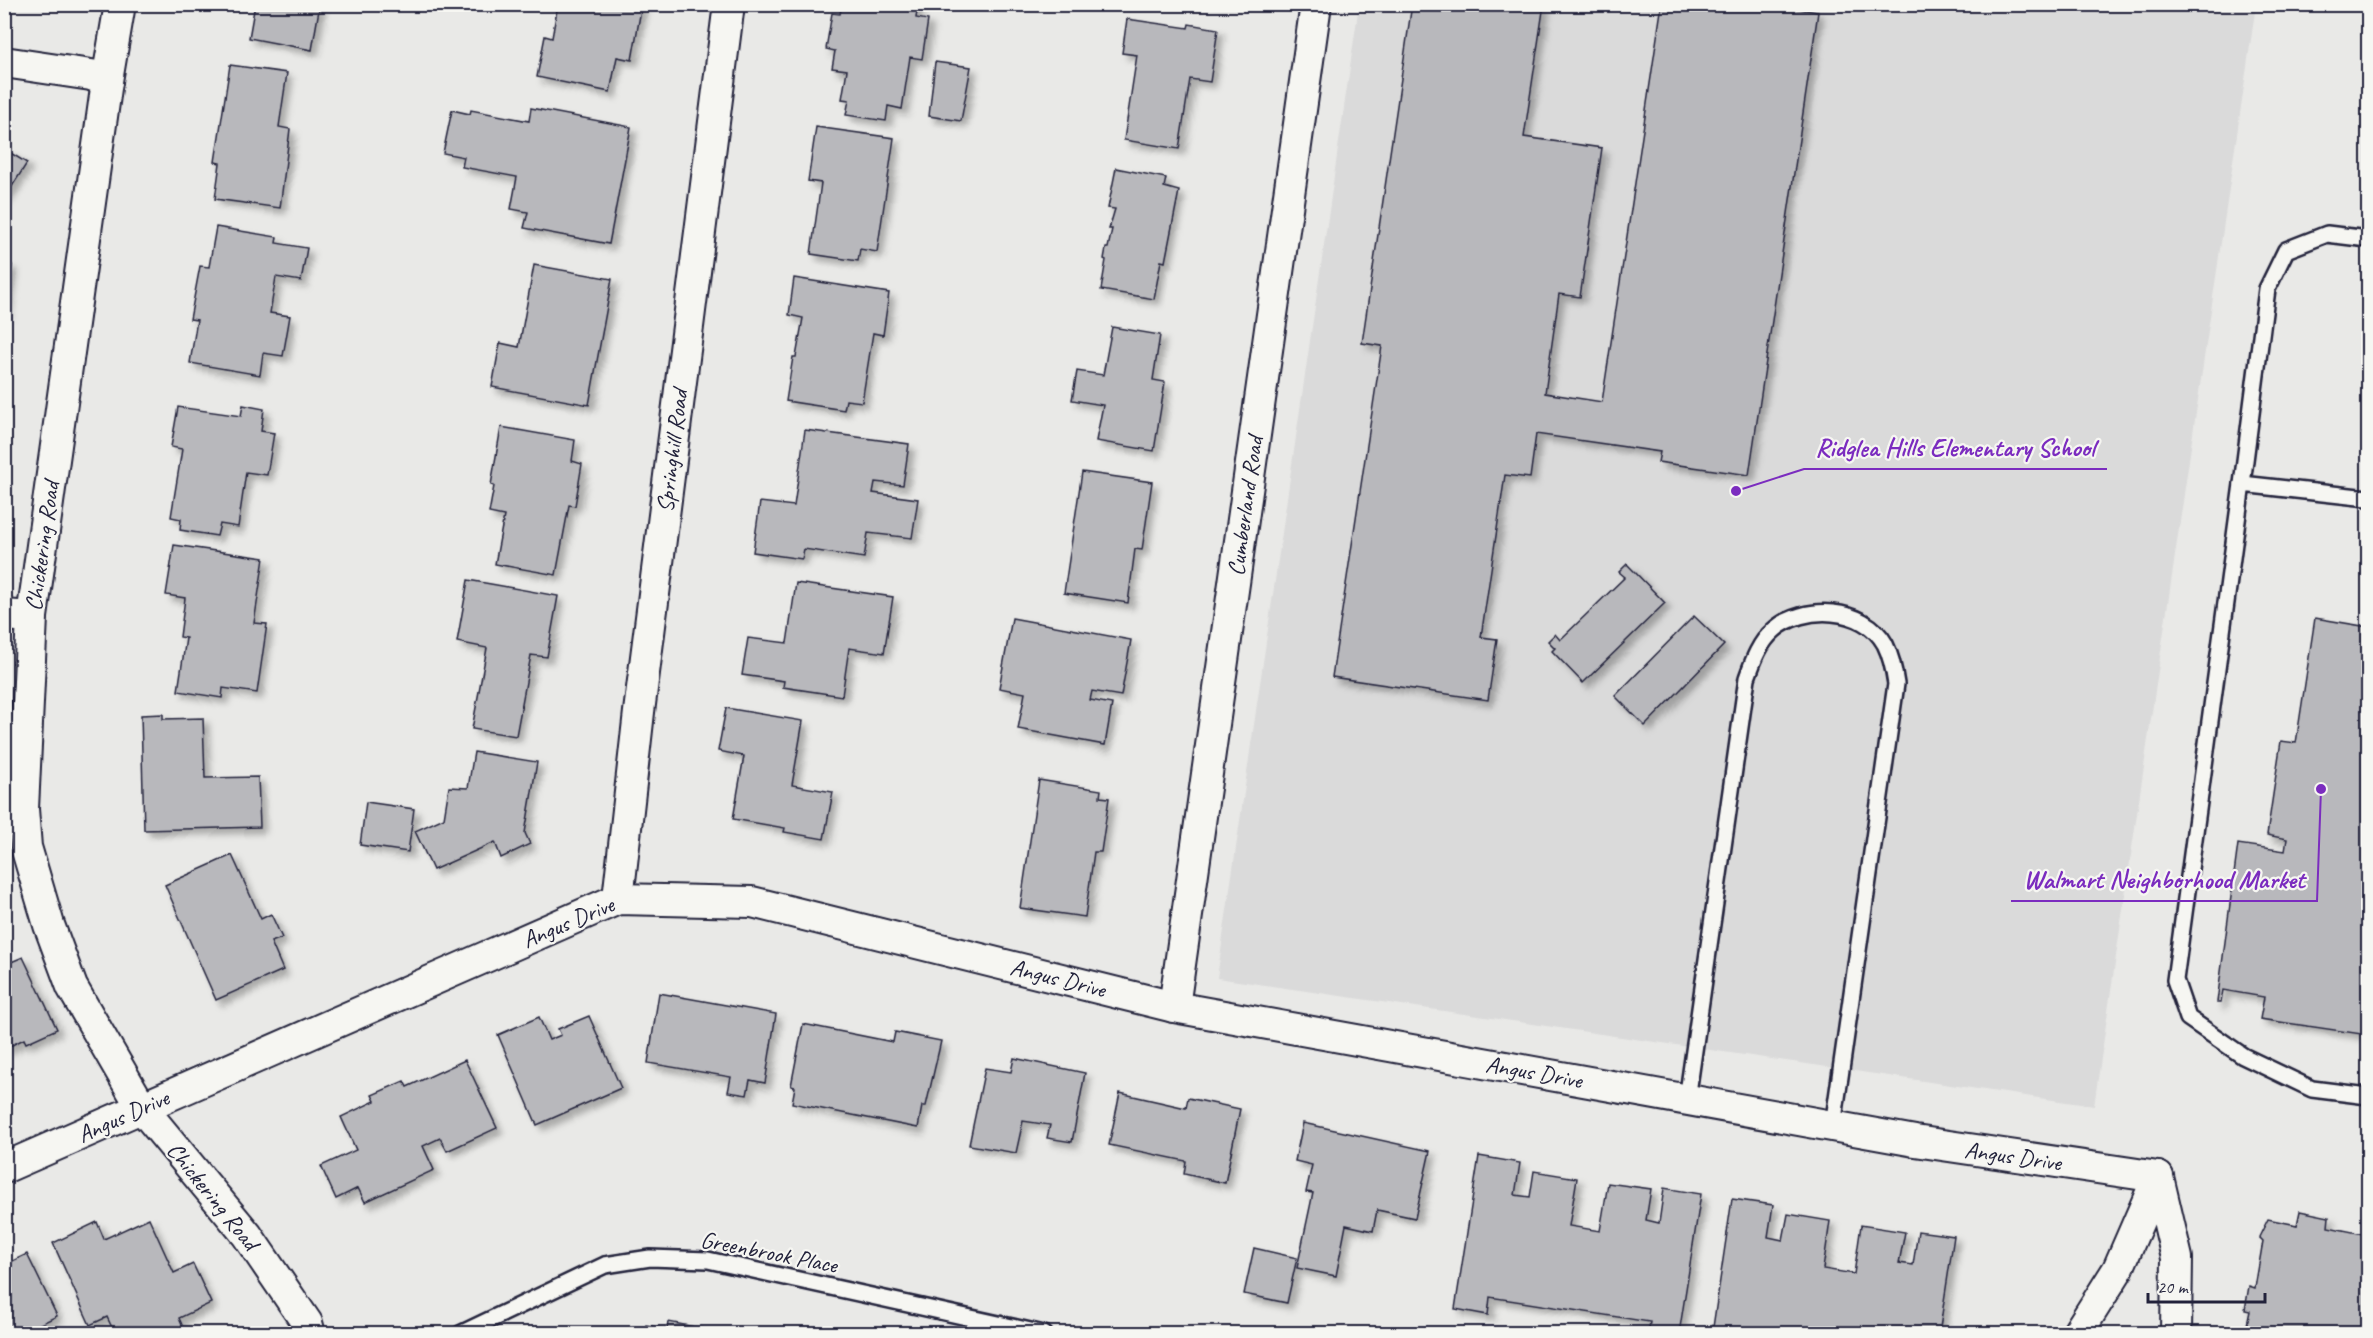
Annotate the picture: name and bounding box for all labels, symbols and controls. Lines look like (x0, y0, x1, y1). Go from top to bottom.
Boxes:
street label: Springhill Road (650, 384, 695, 514)
callout: Ridglea Hills Elementary School (1804, 425, 2107, 469)
street label: Cumberland Road (1220, 431, 1270, 578)
text: Ridglea Hills Elementary School (1815, 431, 2100, 464)
street label: Chickering Road (18, 476, 66, 613)
callout: Walmart Neighborhood Market (2011, 857, 2317, 901)
text: Walmart Neighborhood Market (2023, 863, 2307, 896)
street label: Angus Drive (518, 888, 621, 955)
street label: Angus Drive (1007, 952, 1111, 1005)
street label: Angus Drive (1484, 1049, 1587, 1096)
street label: Angus Drive (73, 1082, 175, 1149)
street label: Angus Drive (1963, 1134, 2065, 1178)
street label: Chickering Road (160, 1136, 268, 1259)
street label: Greenbrook Place (698, 1224, 842, 1280)
scale bar (2148, 1266, 2265, 1304)
text: 20 m (2157, 1276, 2190, 1298)

